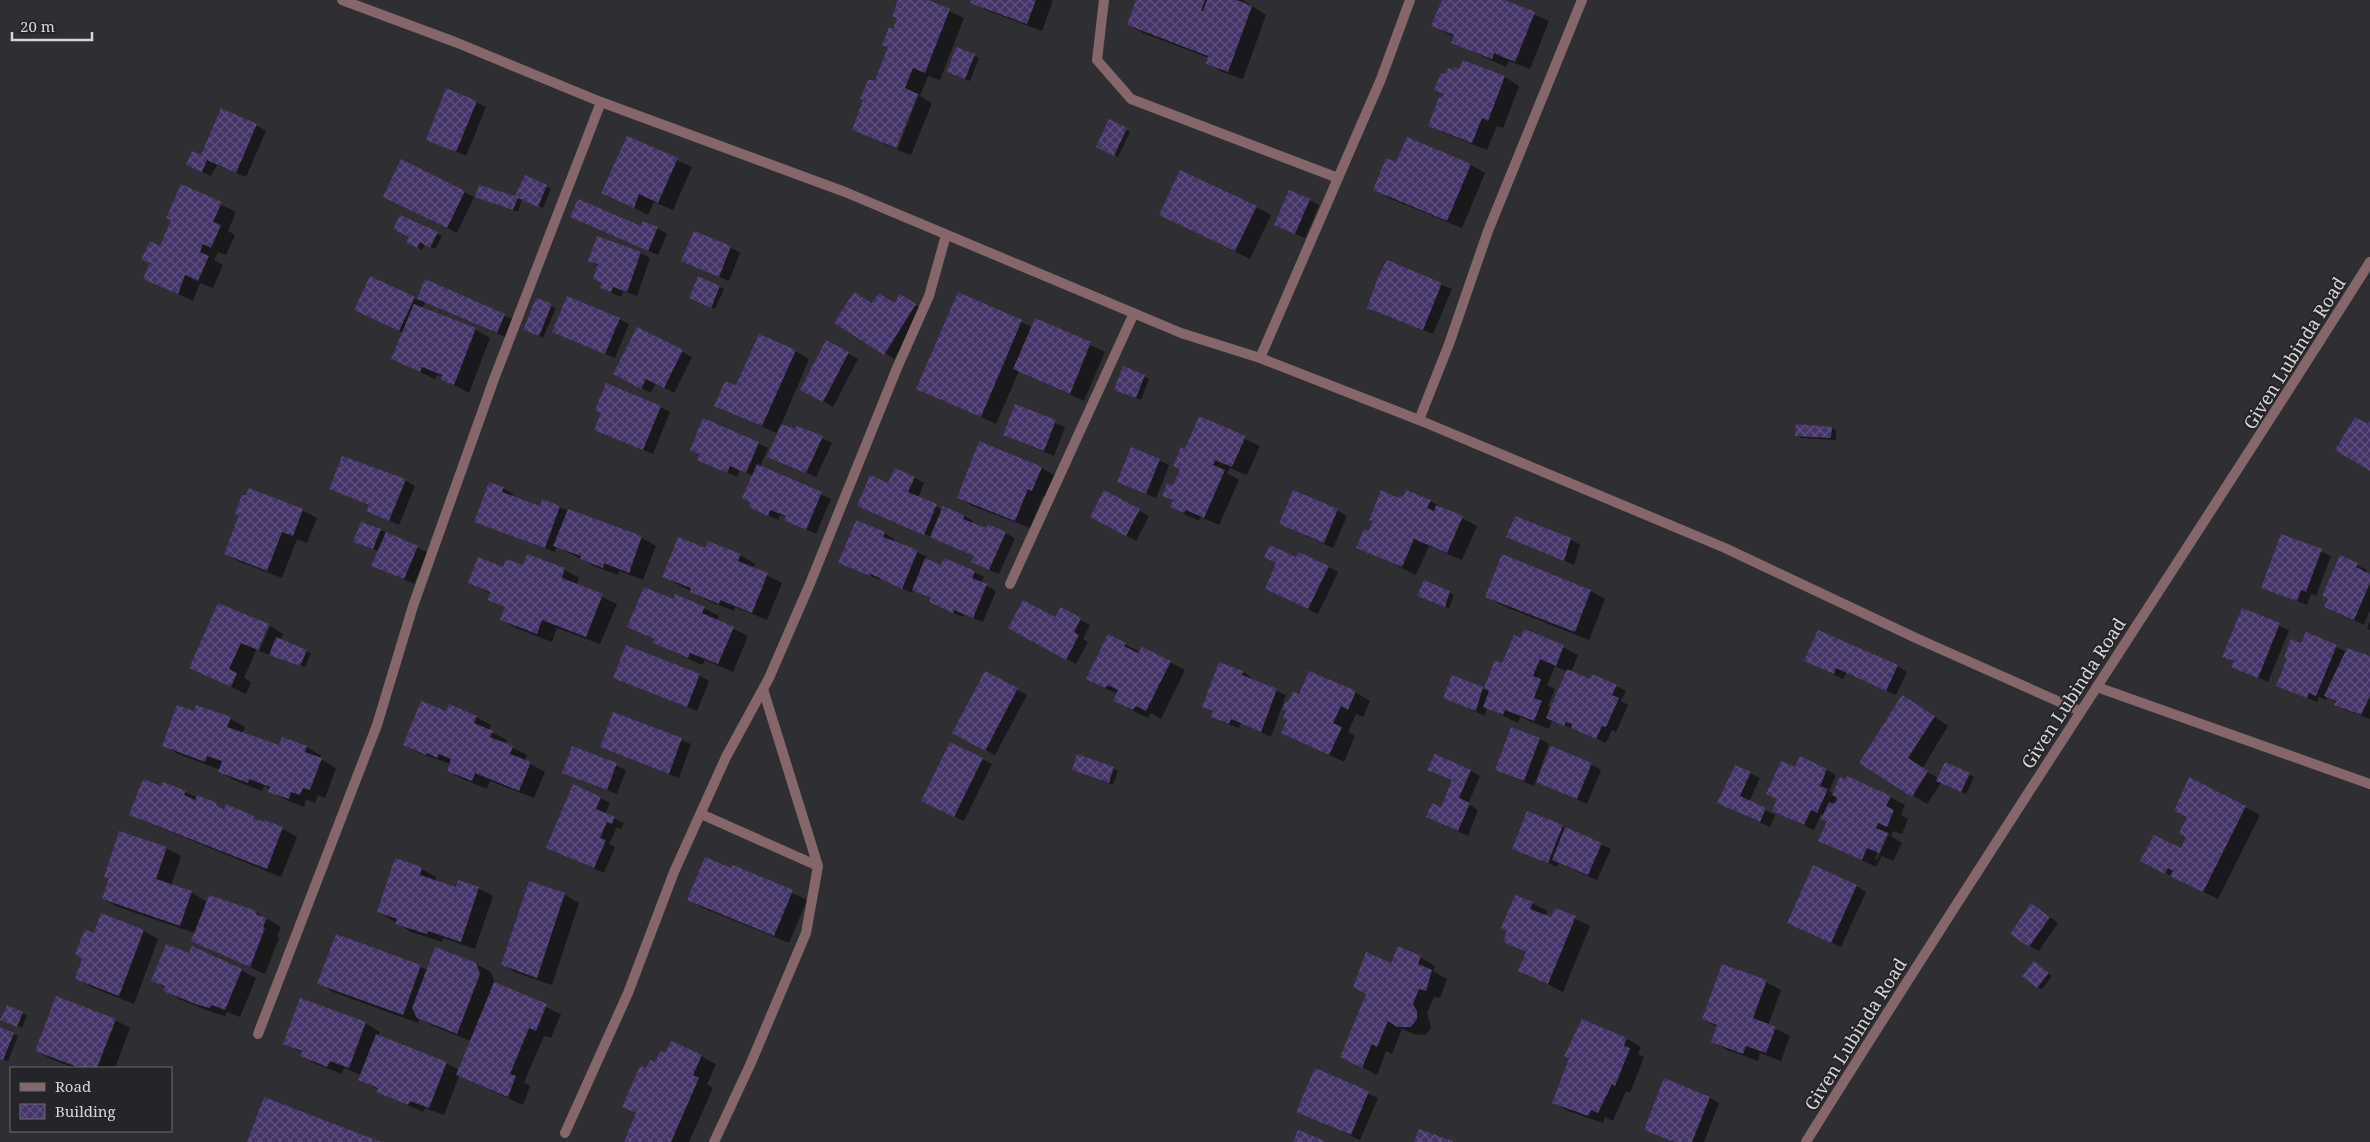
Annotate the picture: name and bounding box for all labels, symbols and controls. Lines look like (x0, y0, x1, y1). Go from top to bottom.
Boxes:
scale bar (12, 10, 92, 42)
text: 20 m (20, 16, 55, 36)
street label: Given Lubinda Road (2237, 272, 2351, 434)
street label: Given Lubinda Road (2015, 613, 2131, 773)
street label: Given Lubinda Road (1798, 953, 1912, 1115)
legend (10, 1067, 172, 1132)
text: Road (55, 1076, 91, 1096)
text: Building (55, 1101, 116, 1121)

